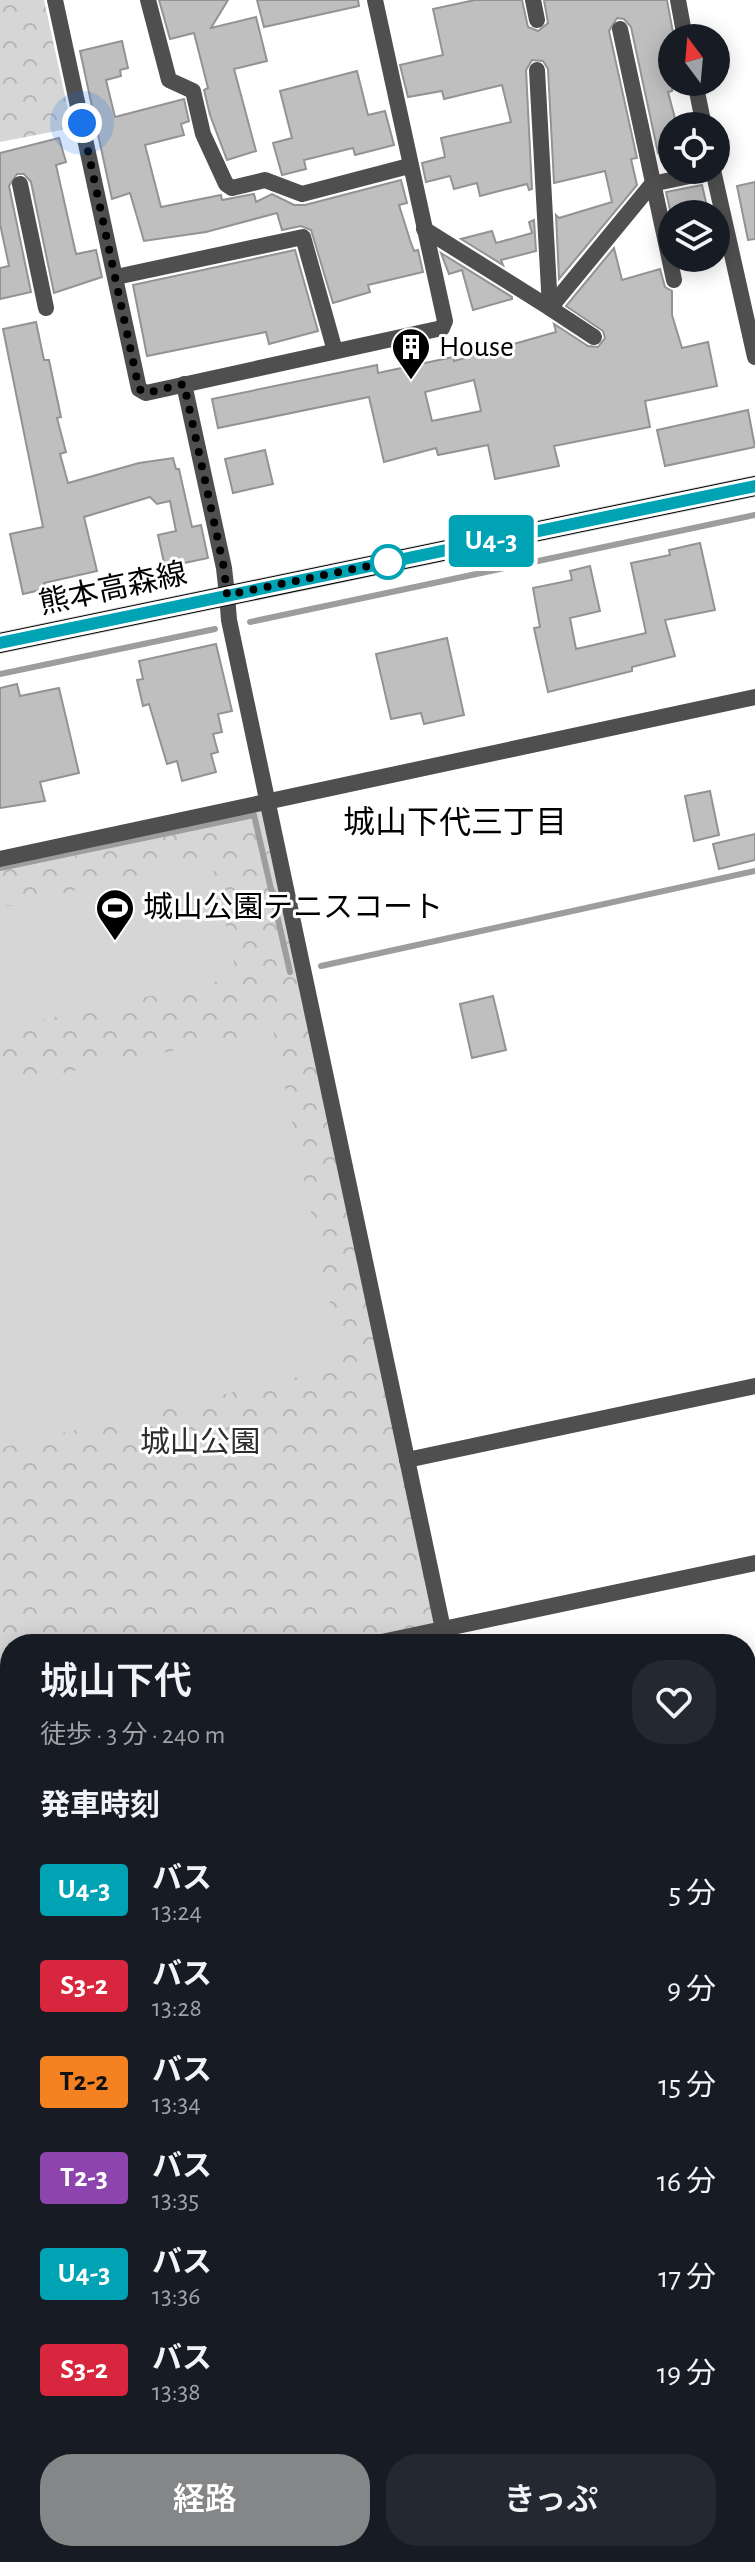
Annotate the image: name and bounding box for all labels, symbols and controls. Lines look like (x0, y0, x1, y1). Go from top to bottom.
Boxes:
north arrow (658, 24, 730, 96)
map controls (658, 24, 730, 272)
your location (62, 103, 102, 143)
button: locate (658, 112, 730, 184)
button: layers (658, 200, 730, 272)
building icon: House (390, 326, 432, 381)
place label: House (439, 332, 514, 362)
line badge: U4-3 (435, 515, 547, 567)
text: U4-3 (465, 527, 517, 555)
unlabelled marker (371, 545, 405, 579)
street label: 熊本高森線 (36, 557, 189, 619)
district label: 城山下代三丁目 (343, 806, 567, 839)
sports icon: 城山公園テニスコート (94, 887, 136, 942)
place label: 城山公園テニスコート (143, 891, 443, 923)
park label: 城山公園 (140, 1426, 260, 1458)
button: heart (632, 1660, 716, 1744)
text: 城山下代 (40, 1664, 192, 1702)
text: 徒歩 · 3 分 · 240 m (40, 1722, 225, 1748)
text: 発車時刻 (40, 1791, 160, 1821)
text: バス (152, 1864, 212, 1894)
text: U4-3 (58, 1876, 110, 1904)
text: 5 分 (669, 1879, 716, 1909)
text: 13:24 (152, 1899, 202, 1925)
text: バス (152, 1960, 212, 1990)
text: S3-2 (60, 1972, 108, 2000)
text: 9 分 (667, 1975, 716, 2005)
text: 13:28 (152, 1995, 202, 2021)
text: バス (152, 2056, 212, 2086)
text: T2-2 (60, 2068, 108, 2096)
text: 15 分 (658, 2071, 716, 2101)
text: 13:34 (152, 2091, 201, 2117)
text: バス (152, 2152, 212, 2182)
text: T2-3 (60, 2164, 108, 2192)
text: 16 分 (657, 2167, 716, 2197)
text: 13:35 (152, 2187, 199, 2213)
text: バス (152, 2248, 212, 2278)
text: U4-3 (58, 2260, 110, 2288)
text: 17 分 (658, 2263, 716, 2293)
text: 13:36 (152, 2283, 201, 2309)
text: バス (152, 2344, 212, 2374)
text: S3-2 (60, 2356, 108, 2384)
text: 19 分 (657, 2359, 716, 2389)
text: 13:38 (152, 2379, 201, 2405)
button: 経路 (40, 2454, 370, 2546)
button: きっぷ (386, 2454, 716, 2546)

